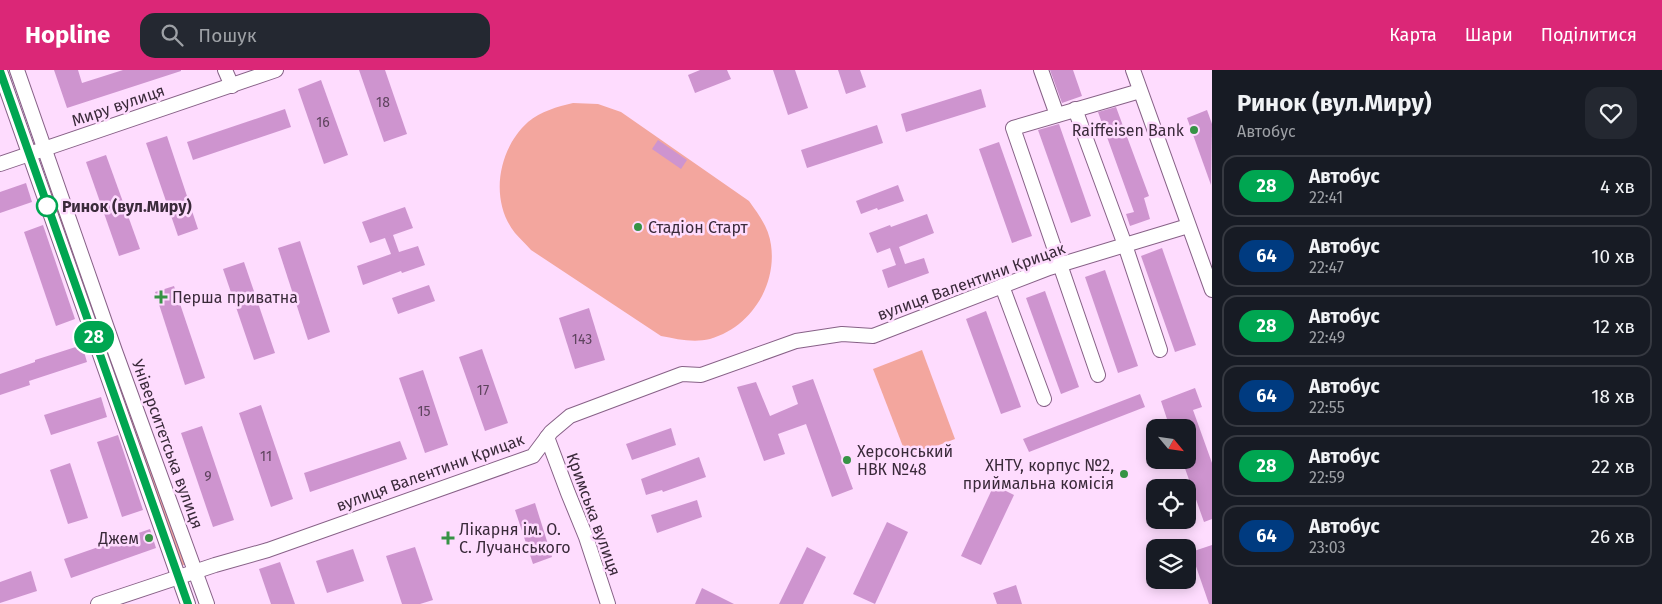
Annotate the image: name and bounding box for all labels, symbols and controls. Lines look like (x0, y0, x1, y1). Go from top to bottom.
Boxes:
search box (140, 13, 490, 58)
text: Hopline (25, 21, 110, 49)
icon: search (158, 21, 186, 49)
text: Пошук (198, 24, 257, 47)
text: Карта (1389, 24, 1437, 46)
text: Шари (1465, 24, 1513, 46)
text: Поділитися (1541, 24, 1637, 46)
street label: Миру вулиця (69, 81, 167, 130)
button: heart (1585, 87, 1637, 139)
text: Ринок (вул.Миру) (1237, 89, 1432, 117)
house number: 18 (376, 94, 390, 111)
house number: 16 (316, 114, 330, 131)
place label: Raiffeisen Bank (1072, 121, 1185, 140)
text: Автобус (1237, 122, 1296, 141)
marker: Raiffeisen Bank (1188, 124, 1200, 136)
text: Автобус (1309, 165, 1380, 188)
text: 28 (1257, 175, 1276, 197)
text: 4 хв (1600, 175, 1635, 198)
text: 22:41 (1309, 188, 1343, 207)
marker: Ринок (вул.Миру) (36, 195, 58, 217)
place label: Ринок (вул.Миру) (62, 197, 192, 216)
place label: Стадіон Старт (648, 218, 748, 237)
marker: Стадіон Старт (632, 221, 644, 233)
text: Автобус (1309, 235, 1380, 258)
street label: вулиця Валентини Крицак (875, 238, 1068, 324)
text: 64 (1256, 245, 1277, 267)
text: 10 хв (1591, 245, 1635, 268)
text: 22:47 (1309, 258, 1344, 277)
place label: Перша приватна (172, 288, 298, 307)
marker: Перша приватна (154, 290, 168, 304)
text: Автобус (1309, 305, 1380, 328)
text: 28 (1257, 315, 1276, 337)
text: 12 хв (1592, 315, 1635, 338)
line badge: 28 (72, 321, 116, 353)
text: 28 (84, 326, 104, 348)
text: 22:49 (1309, 328, 1345, 347)
house number: 143 (572, 331, 592, 348)
street label: Університетська вулиця (128, 357, 207, 532)
text: Автобус (1309, 375, 1380, 398)
house number: 17 (477, 382, 489, 399)
text: 64 (1256, 385, 1277, 407)
text: 18 хв (1591, 385, 1635, 408)
text: 22:55 (1309, 398, 1345, 417)
house number: 15 (417, 403, 431, 420)
north arrow (1146, 419, 1196, 469)
map controls (1146, 419, 1196, 589)
street label: вулиця Валентини Крицак (334, 429, 527, 515)
place label: Херсонський НВК №48 (857, 442, 953, 479)
text: Автобус (1309, 445, 1380, 468)
house number: 11 (260, 448, 272, 465)
street label: Кримська вулиця (562, 450, 625, 578)
marker: Херсонський НВК №48 (841, 454, 853, 466)
text: 28 (1257, 455, 1276, 477)
text: 22 хв (1591, 455, 1635, 478)
place label: ХНТУ, корпус №2, приймальна комісія (963, 456, 1114, 493)
house number: 9 (204, 468, 212, 485)
marker: ХНТУ, корпус №2, приймальна комісія (1118, 468, 1130, 480)
text: 22:59 (1309, 468, 1345, 487)
button: locate (1146, 479, 1196, 529)
text: Автобус (1309, 515, 1380, 538)
place label: Лікарня ім. О. С. Лучанського (459, 520, 571, 557)
text: 64 (1256, 525, 1277, 547)
text: 26 хв (1591, 525, 1635, 548)
place label: Джем (97, 529, 139, 548)
marker: Лікарня ім. О. С. Лучанського (441, 531, 455, 545)
marker: Джем (143, 532, 155, 544)
text: 23:03 (1309, 538, 1345, 557)
button: layers (1146, 539, 1196, 589)

